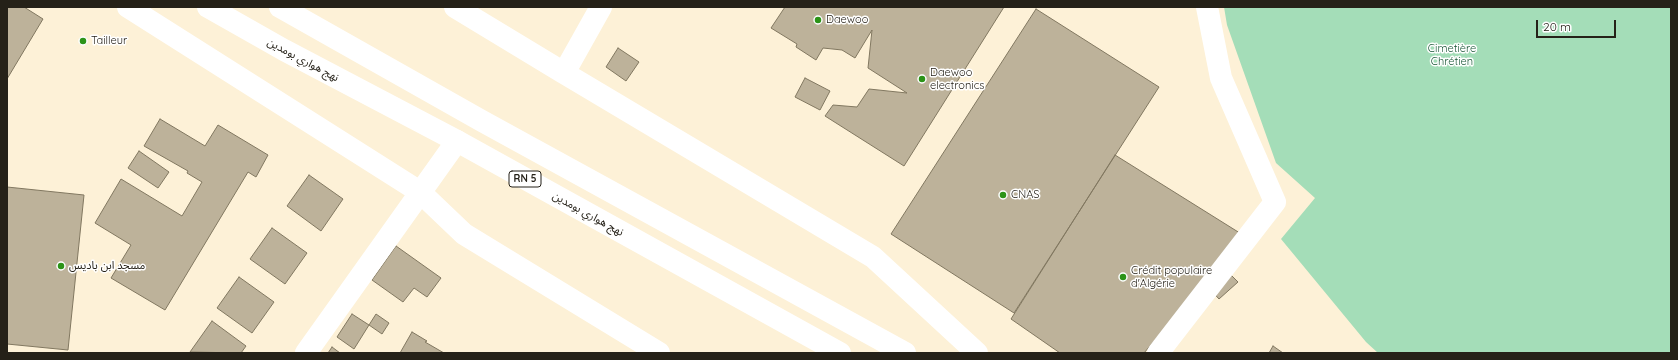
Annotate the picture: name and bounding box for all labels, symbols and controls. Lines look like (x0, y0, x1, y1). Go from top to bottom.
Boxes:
scale bar (1538, 12, 1618, 38)
place label: Daewoo (826, 13, 868, 27)
marker: Daewoo (813, 15, 823, 25)
text: 20 m (1543, 19, 1571, 34)
place label: Tailleur (91, 34, 127, 48)
marker: Tailleur (78, 36, 88, 46)
street label: نهج هواري بومدين (265, 36, 341, 84)
park label: Cimetière Chrétien (1428, 42, 1476, 68)
place label: Daewoo electronics (930, 66, 984, 92)
marker: Daewoo electronics (917, 74, 927, 84)
road number: RN 5 (509, 171, 541, 187)
place label: CNAS (1011, 188, 1039, 202)
street label: نهج هواري بومدين (550, 189, 626, 239)
marker: CNAS (998, 190, 1008, 200)
place label: مسجد ابن باديس (69, 259, 145, 273)
marker: مسجد ابن باديس (56, 261, 66, 271)
place label: Crédit populaire d'Algérie (1131, 264, 1212, 290)
marker: Crédit populaire d'Algérie (1118, 272, 1128, 282)

